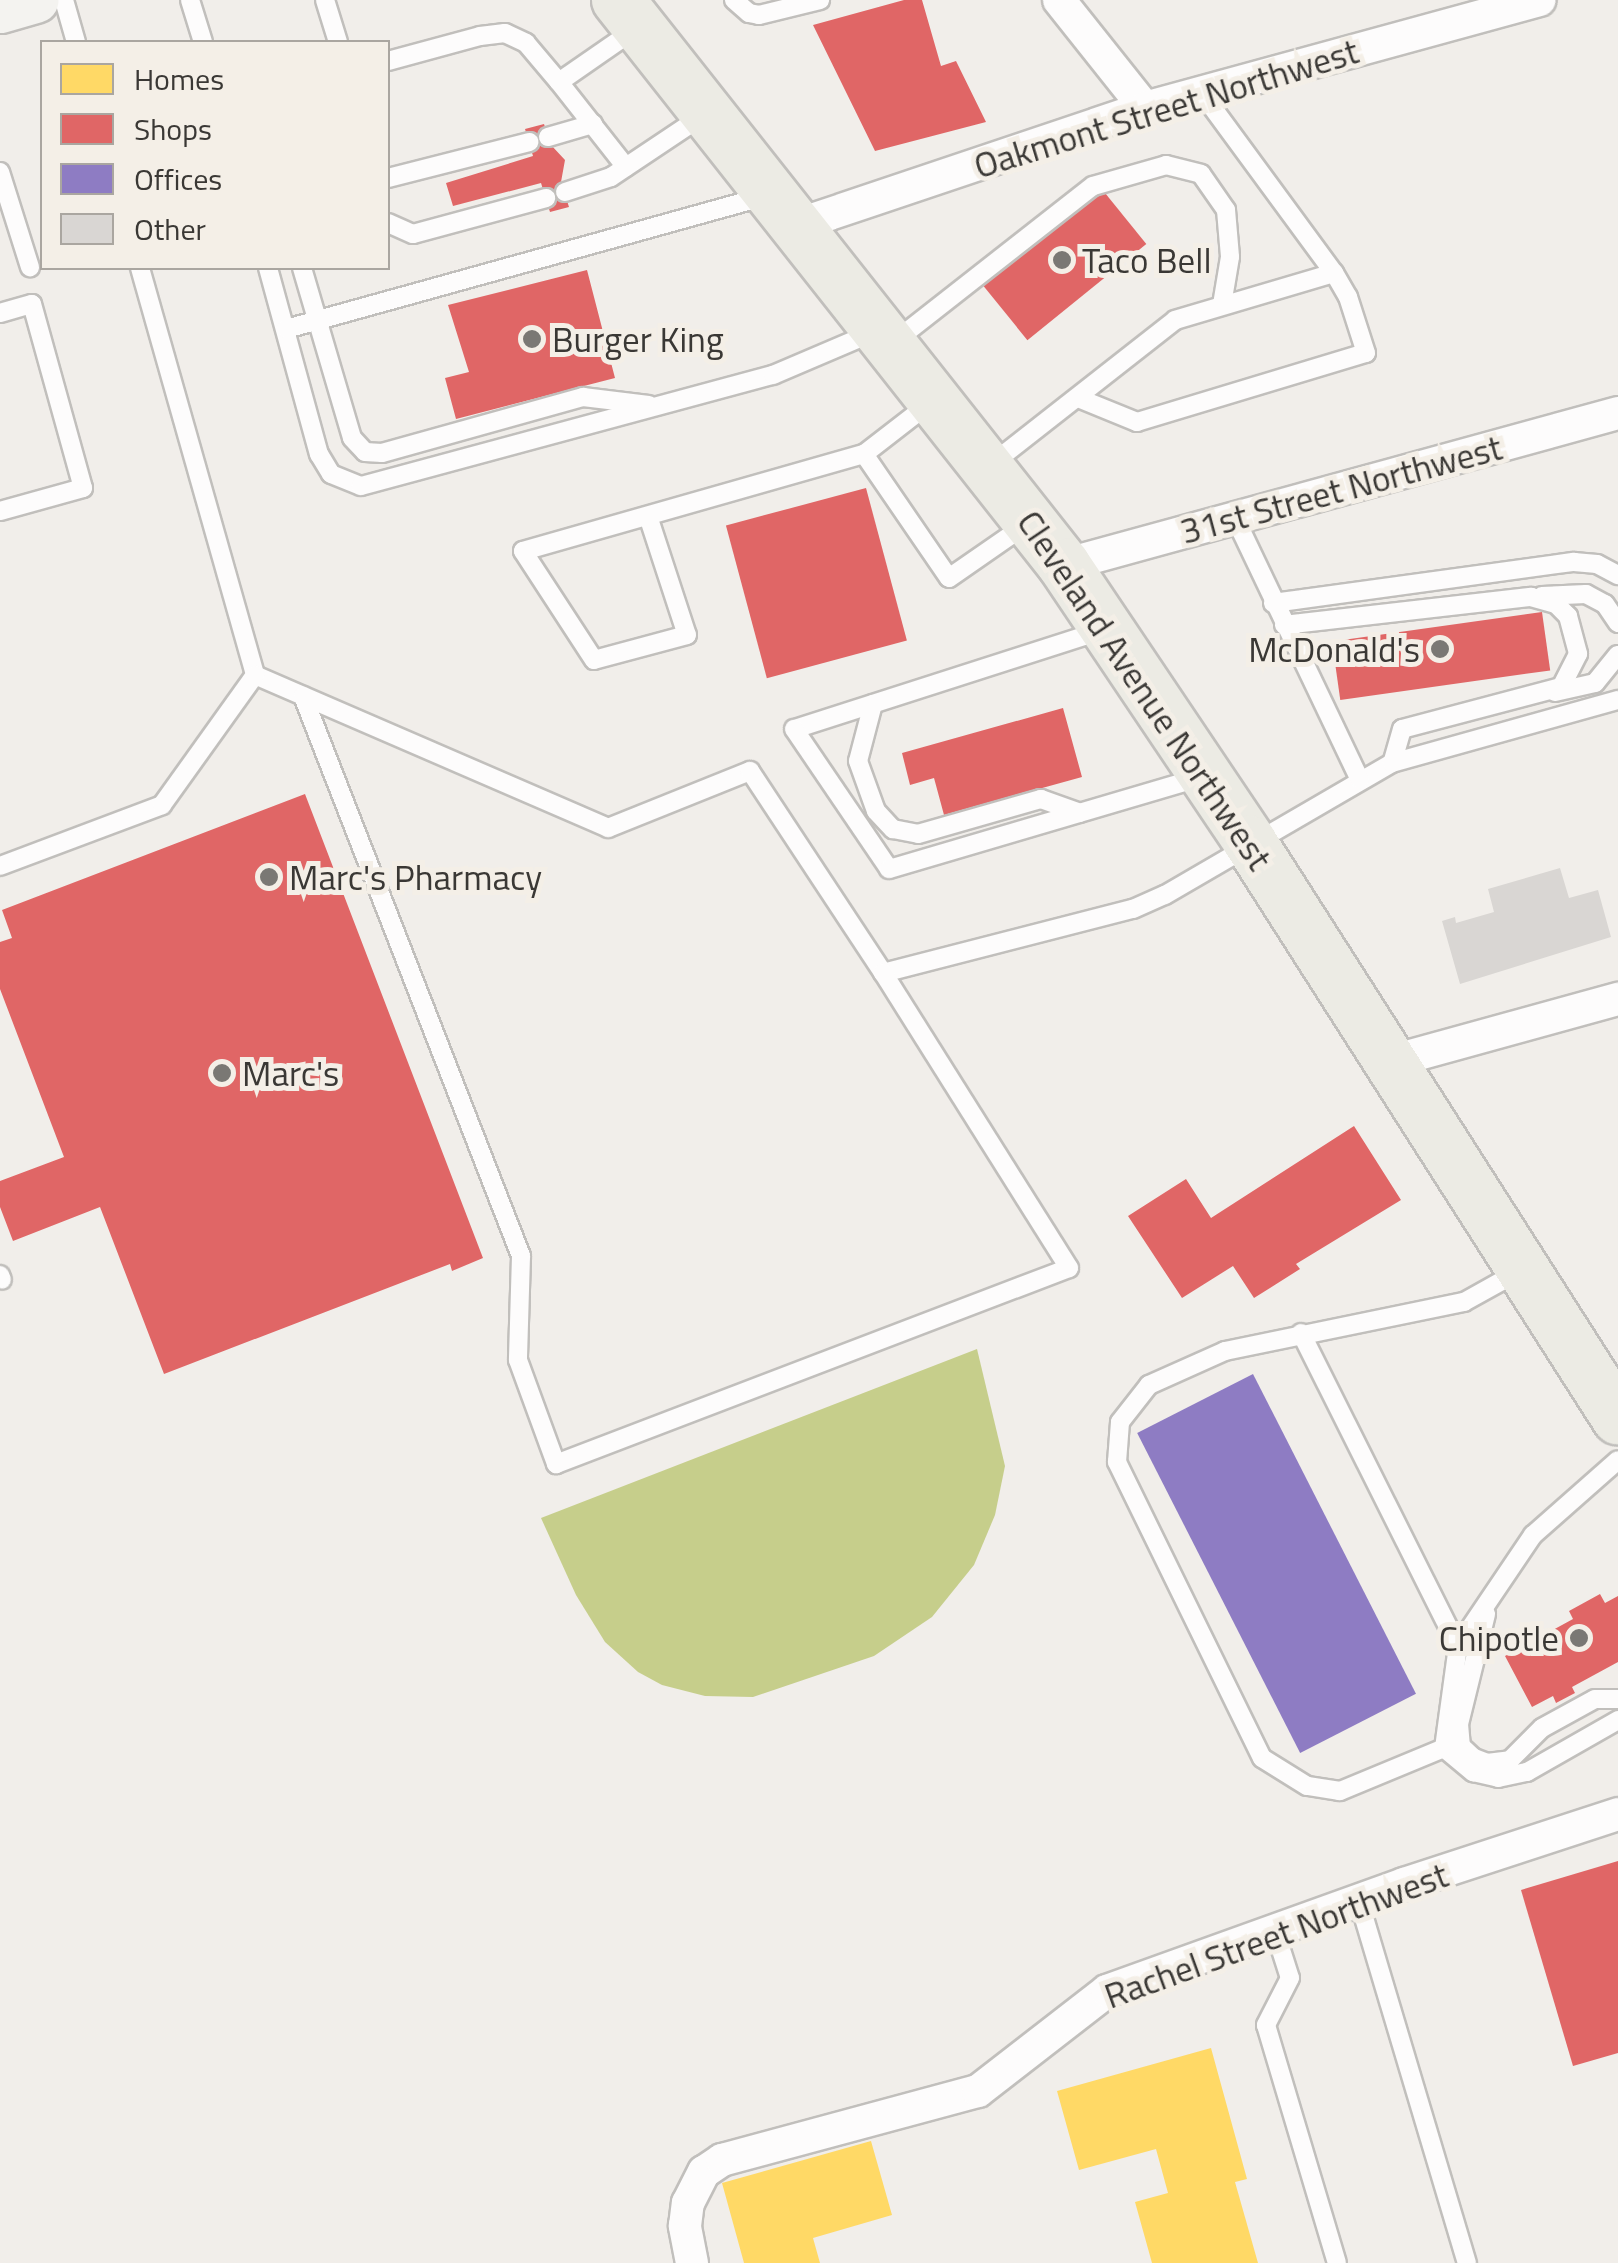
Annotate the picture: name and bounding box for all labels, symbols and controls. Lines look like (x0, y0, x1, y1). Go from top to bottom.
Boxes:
street label: Oakmont Street Northwest (969, 30, 1363, 186)
legend (40, 40, 390, 270)
text: Homes (134, 56, 224, 102)
text: Shops (134, 106, 212, 152)
text: Offices (134, 156, 222, 202)
text: Other (134, 206, 206, 252)
place label: Taco Bell (1082, 239, 1211, 281)
marker: Taco Bell (1051, 249, 1073, 271)
place label: Burger King (552, 318, 724, 360)
marker: Burger King (521, 328, 543, 350)
street label: 31st Street Northwest (1176, 426, 1506, 552)
street label: Cleveland Avenue Northwest (1009, 502, 1281, 878)
place label: McDonald's (1248, 628, 1420, 670)
marker: McDonald's (1429, 638, 1451, 660)
place label: Marc's Pharmacy (289, 856, 542, 898)
marker: Marc's Pharmacy (258, 866, 280, 888)
place label: Marc's (242, 1052, 339, 1094)
marker: Marc's (211, 1062, 233, 1084)
place label: Chipotle (1439, 1617, 1559, 1659)
marker: Chipotle (1568, 1627, 1590, 1649)
street label: Rachel Street Northwest (1099, 1853, 1453, 2017)

